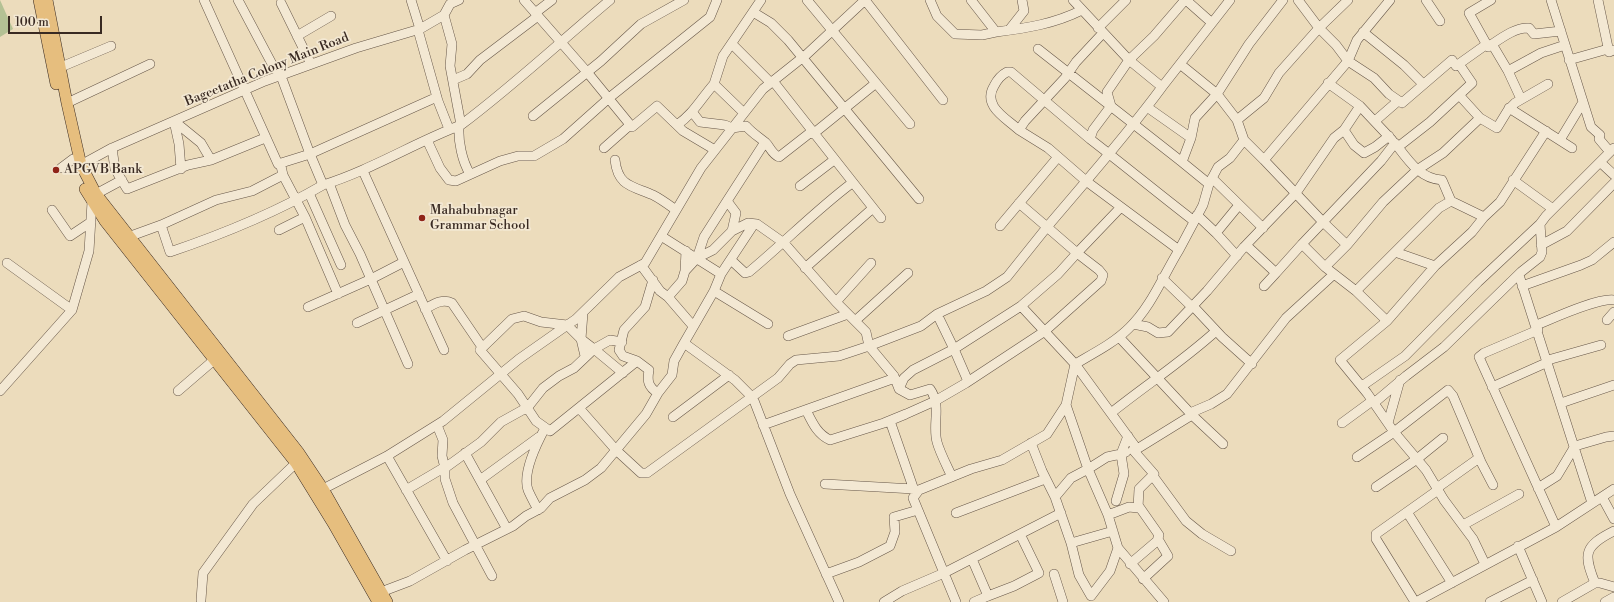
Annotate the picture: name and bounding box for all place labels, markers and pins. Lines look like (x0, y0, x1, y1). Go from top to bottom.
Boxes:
place label: APGVB Bank (64, 162, 142, 178)
marker: APGVB Bank (51, 165, 61, 175)
place label: Mahabubnagar Grammar School (430, 203, 530, 234)
marker: Mahabubnagar Grammar School (417, 213, 427, 223)

